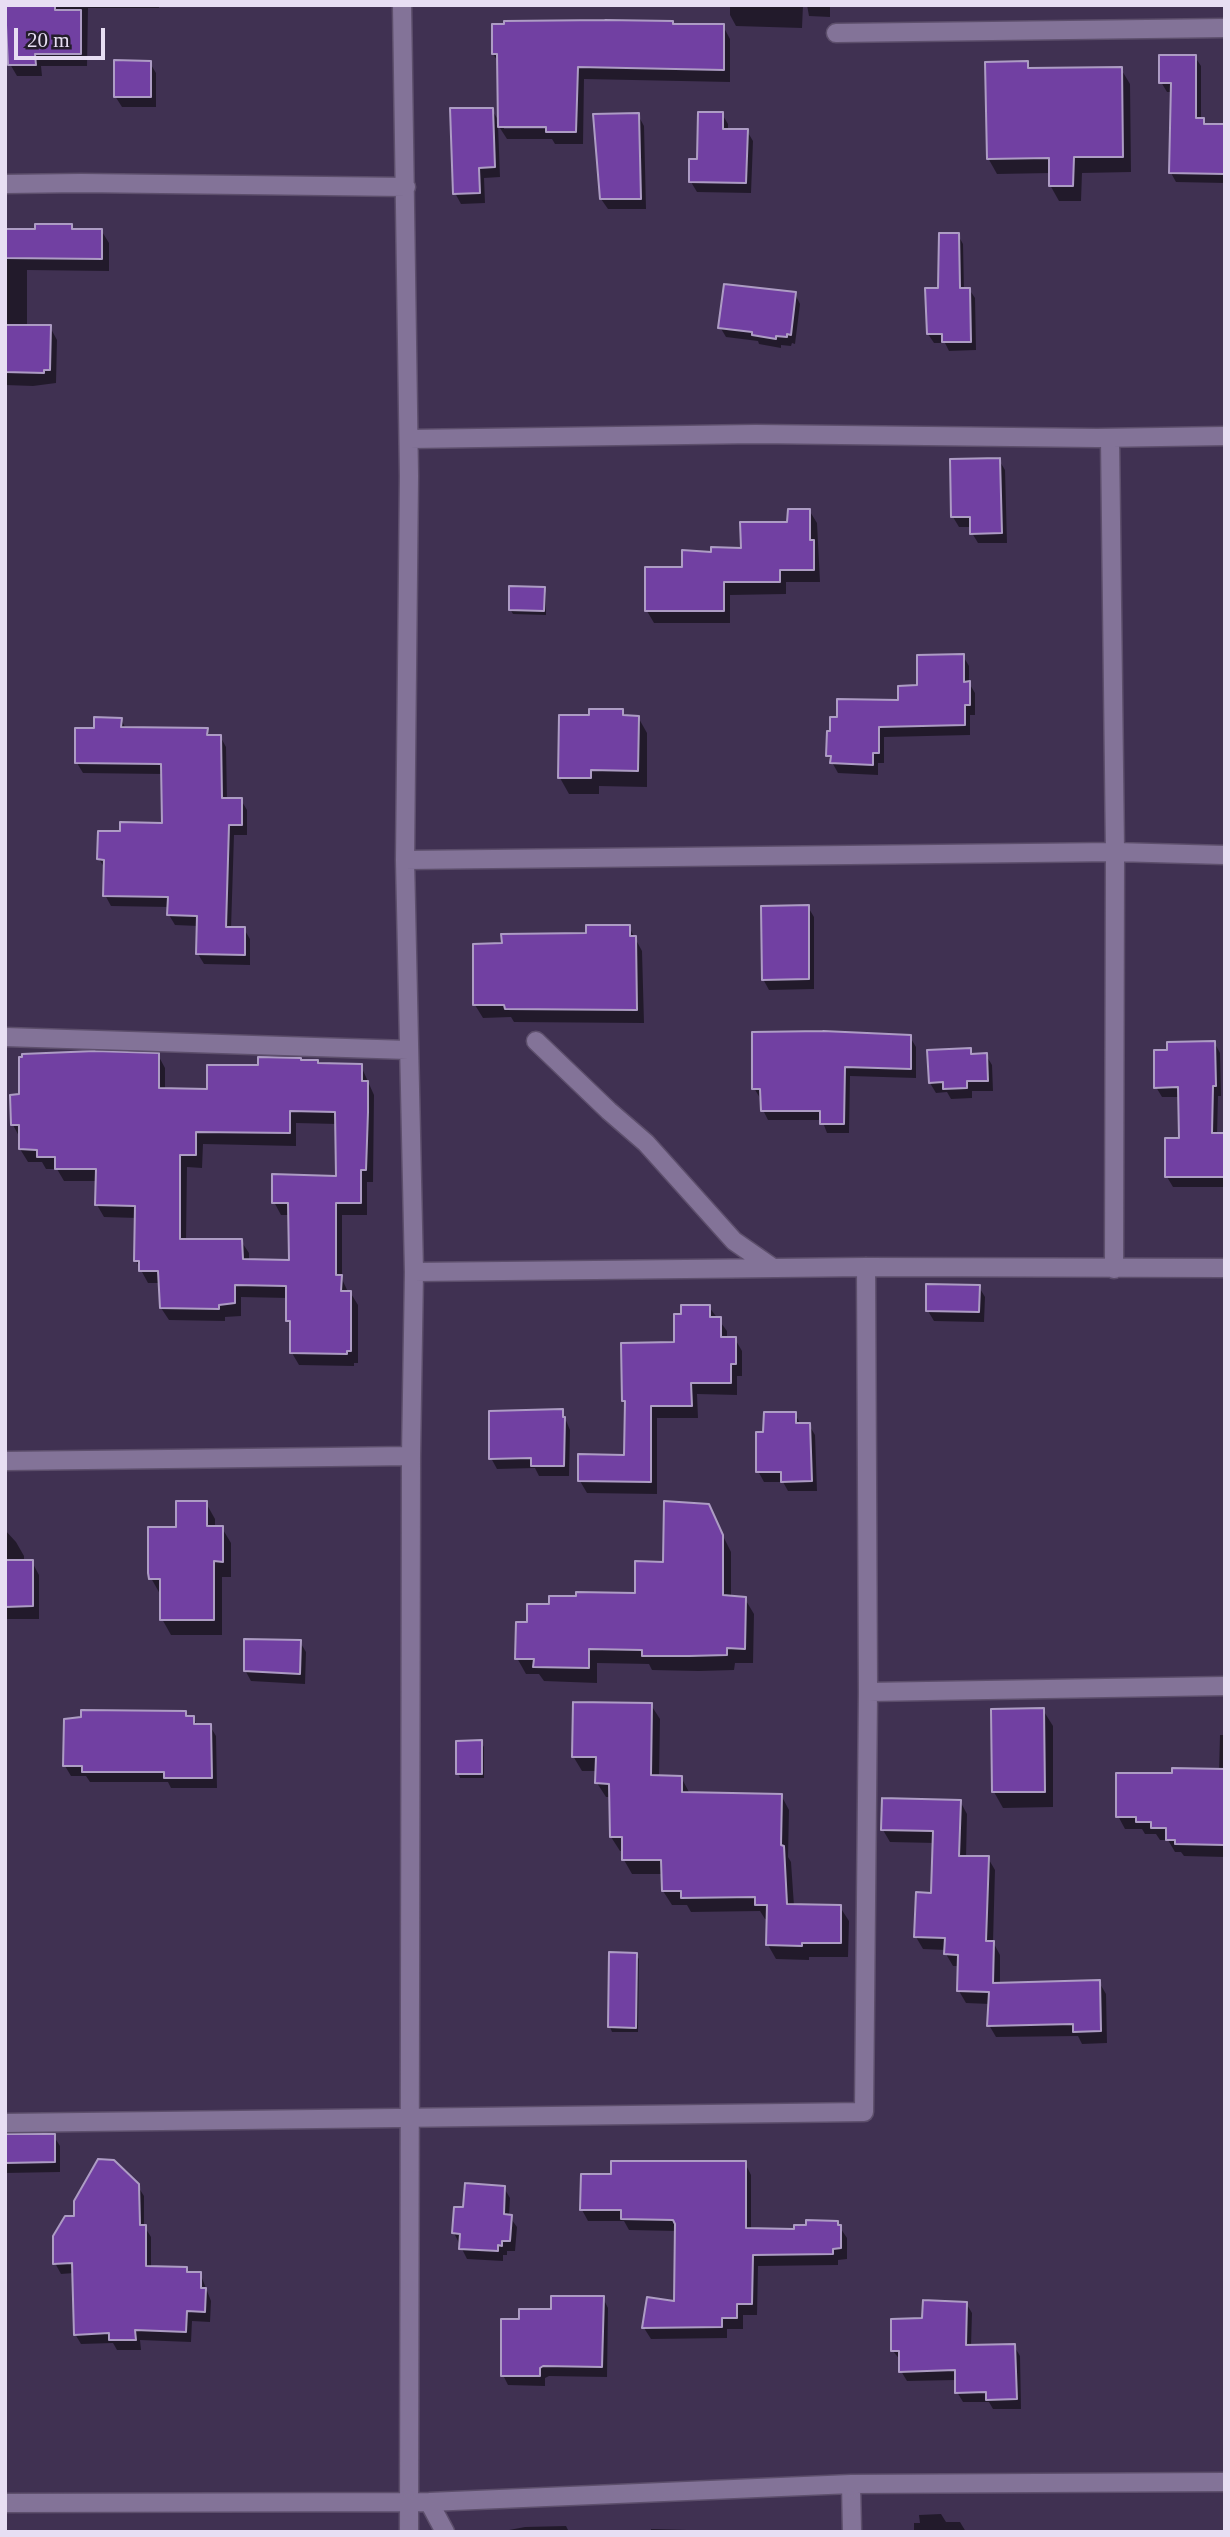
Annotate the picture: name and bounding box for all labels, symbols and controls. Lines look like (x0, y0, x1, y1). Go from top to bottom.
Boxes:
scale bar (18, 14, 108, 58)
text: 20 m (27, 28, 70, 52)

